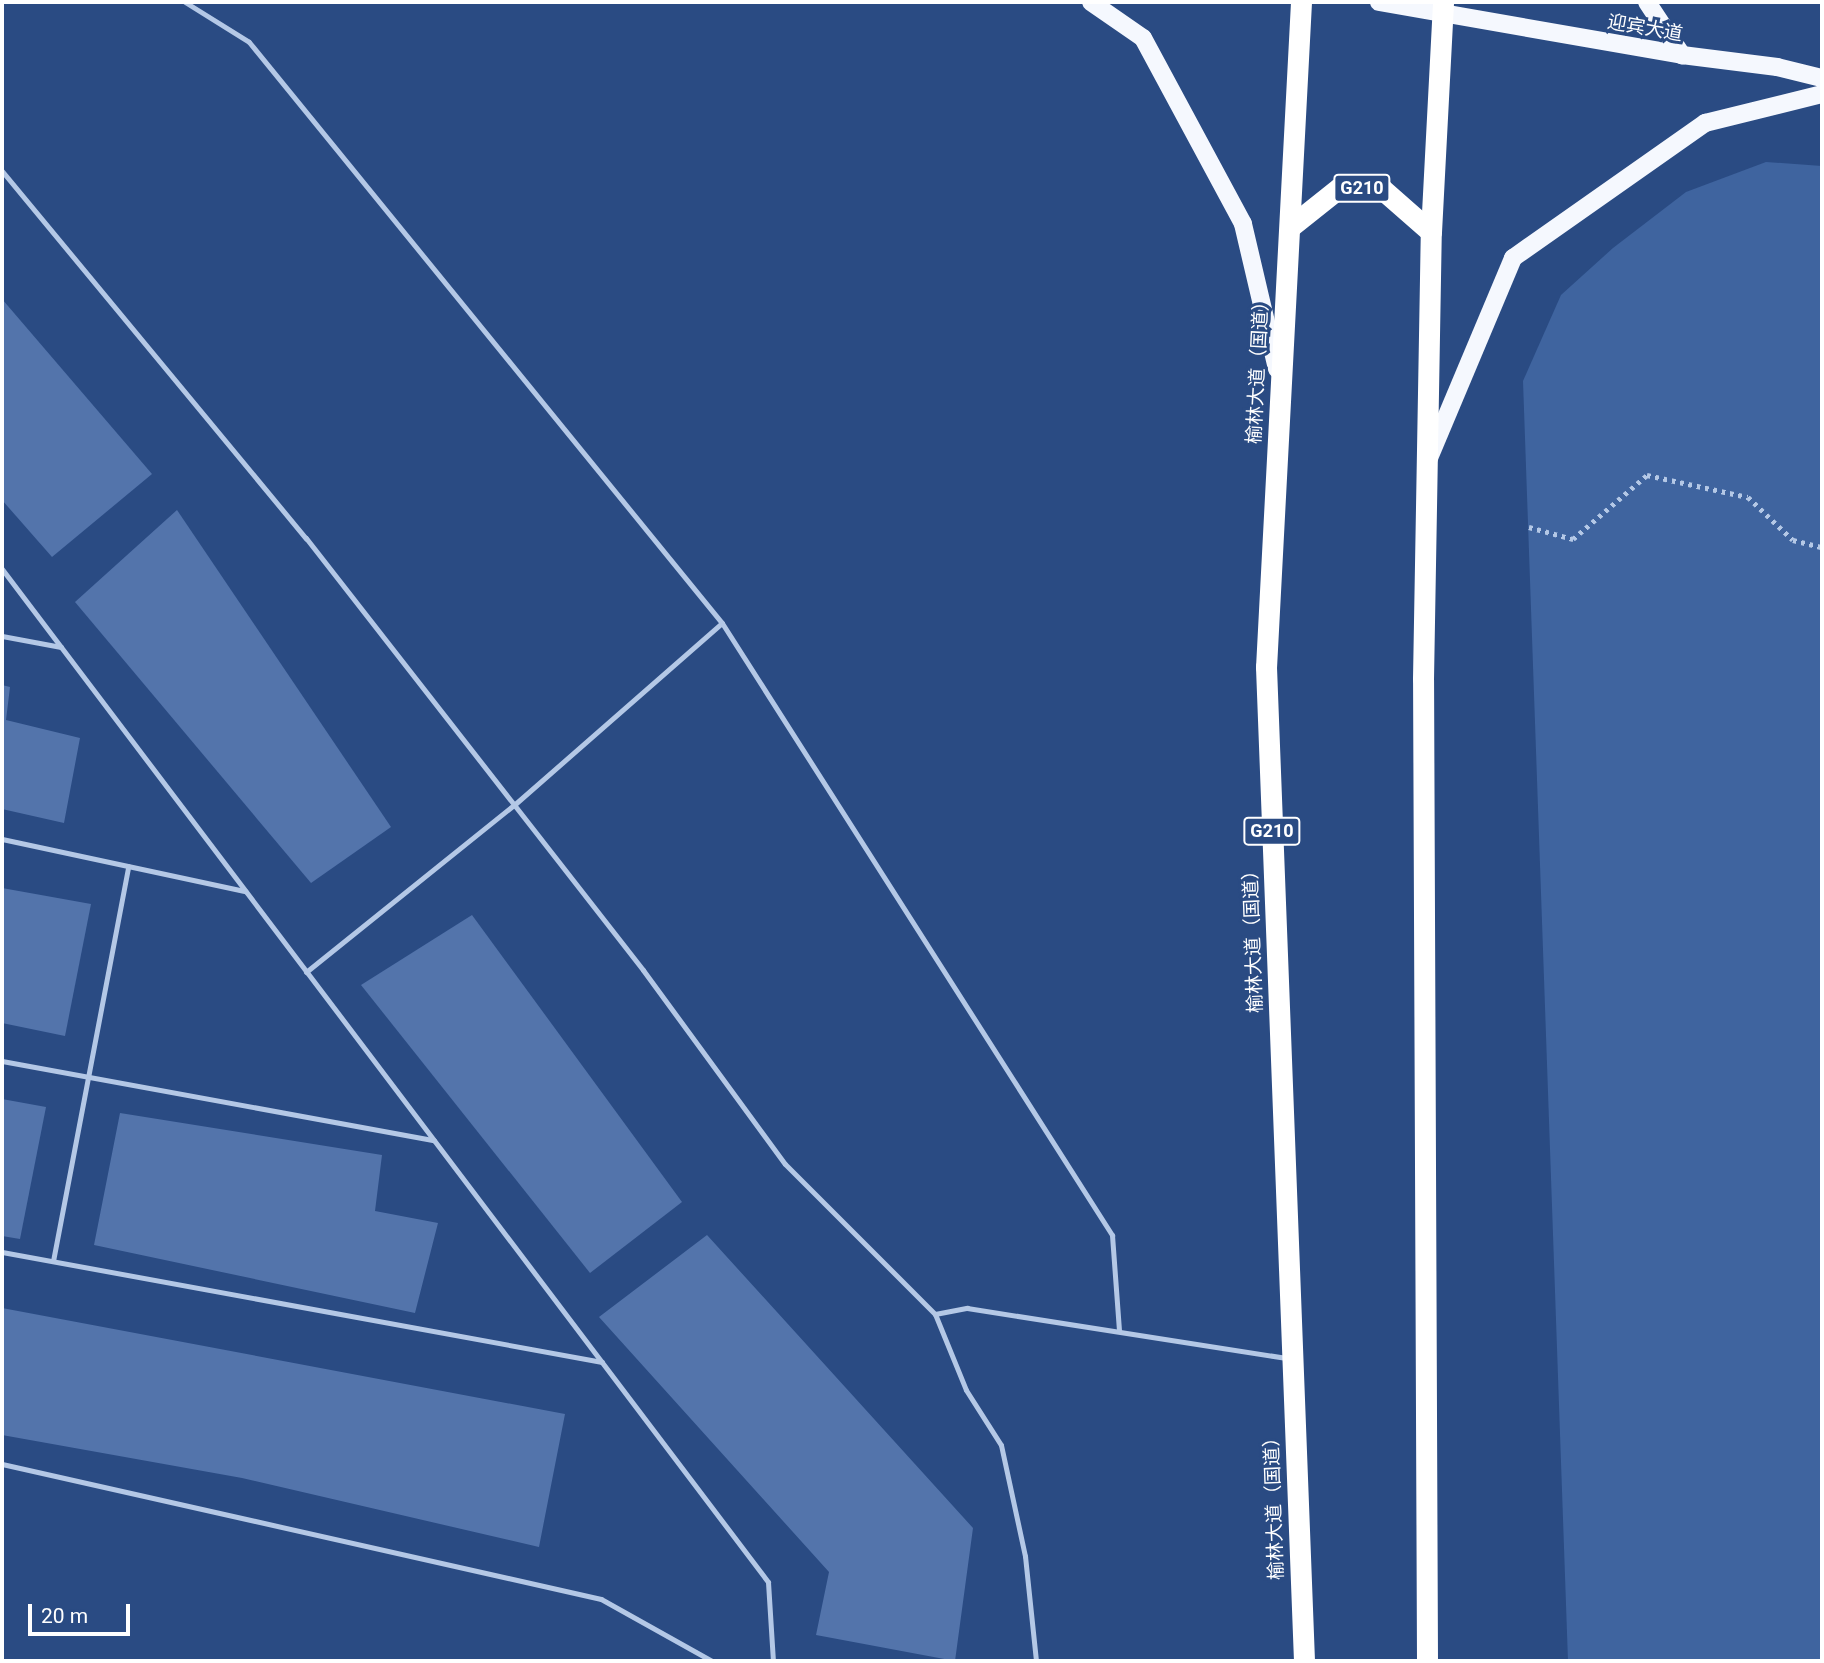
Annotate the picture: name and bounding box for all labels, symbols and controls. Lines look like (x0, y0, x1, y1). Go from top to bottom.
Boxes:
street label: 迎宾大道 (1606, 10, 1684, 46)
road number: G210 (1332, 174, 1392, 202)
street label: 榆林大道（国道） (1243, 292, 1273, 444)
road number: G210 (1242, 816, 1302, 846)
street label: 榆林大道（国道） (1239, 861, 1267, 1013)
street label: 榆林大道（国道） (1260, 1428, 1288, 1580)
scale bar (32, 1590, 133, 1634)
text: 20 m (41, 1604, 88, 1628)

